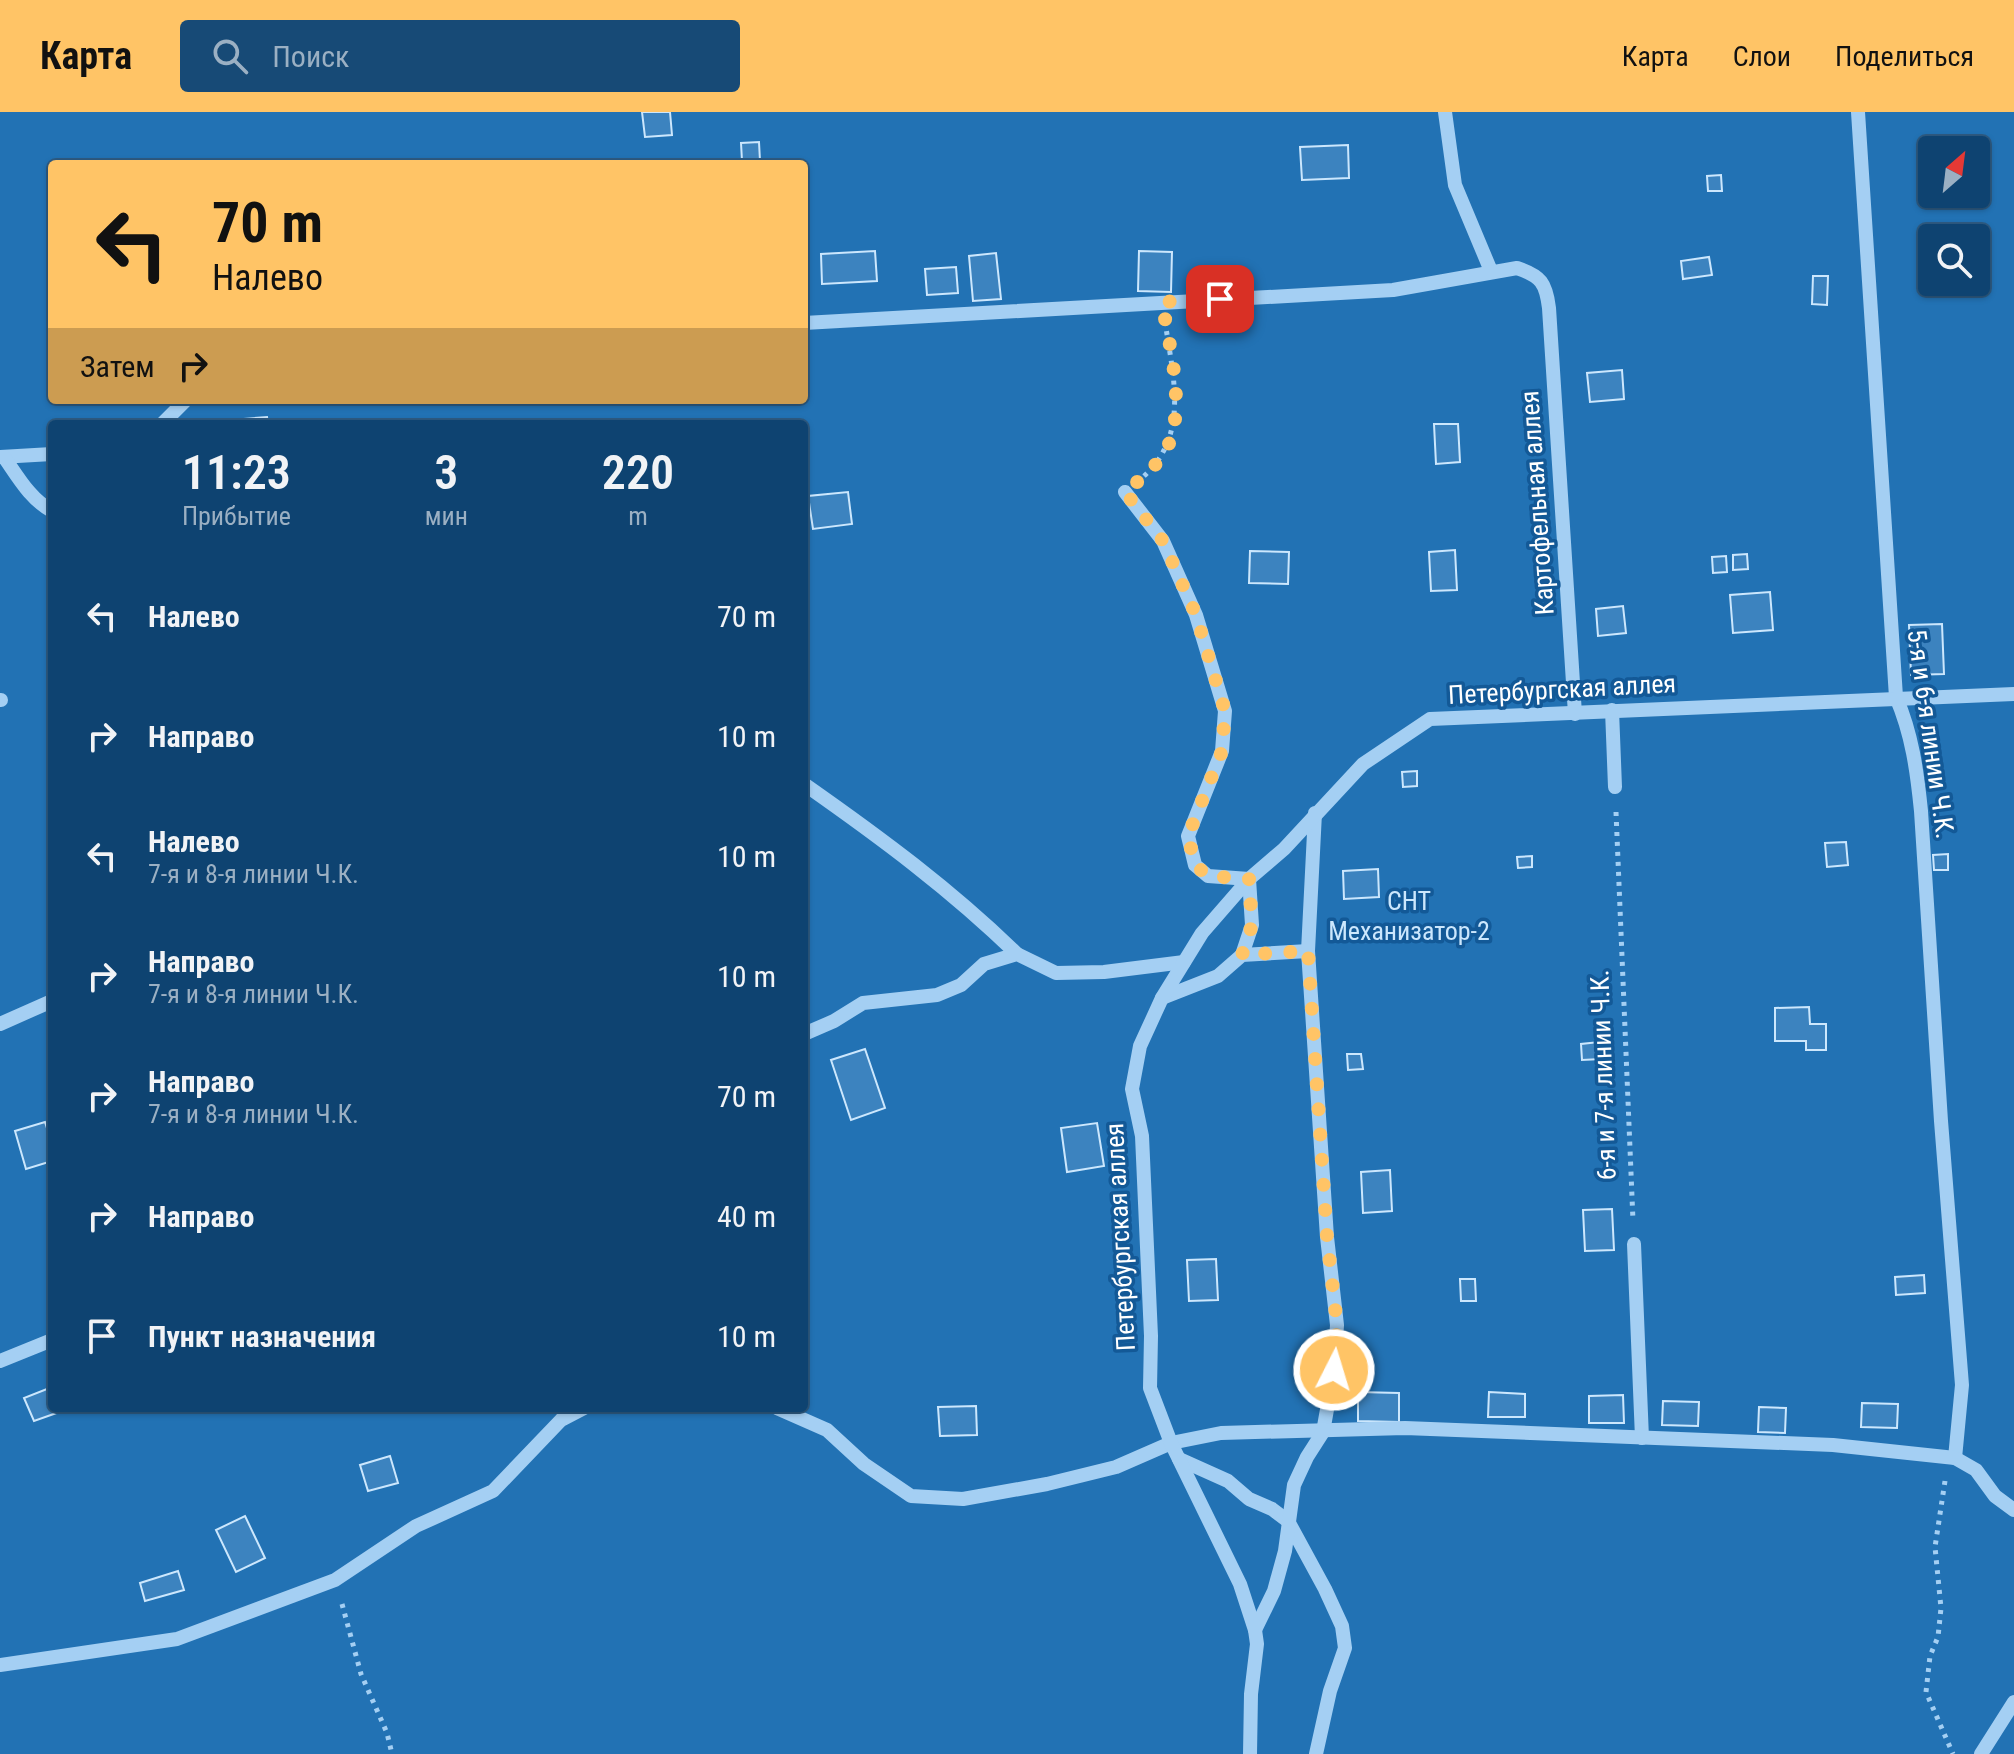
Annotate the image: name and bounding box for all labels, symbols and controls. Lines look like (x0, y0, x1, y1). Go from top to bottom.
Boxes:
search box (180, 20, 740, 92)
text: Карта (40, 34, 132, 78)
icon: search (208, 34, 252, 78)
text: Поиск (272, 39, 349, 74)
text: Карта (1622, 40, 1689, 73)
text: Слои (1733, 40, 1791, 73)
text: Поделиться (1835, 40, 1974, 73)
north arrow (1918, 136, 1990, 208)
map controls (1918, 136, 1990, 296)
text: 70 m (212, 190, 323, 256)
icon: left (80, 192, 184, 296)
button: search (1918, 224, 1990, 296)
text: Налево (212, 257, 323, 299)
pin (1186, 265, 1254, 333)
icon: arrive (1198, 277, 1242, 321)
icon: right (171, 344, 215, 388)
text: Затем (80, 349, 155, 384)
street label: Картофельная аллея (1514, 390, 1560, 616)
text: 11:23 (182, 444, 291, 501)
text: 3 (434, 444, 458, 501)
text: 220 (602, 444, 674, 501)
text: Прибытие (182, 501, 291, 531)
text: мин (425, 501, 468, 531)
text: m (628, 501, 648, 531)
icon: left (80, 594, 124, 638)
text: Налево (148, 599, 240, 634)
text: 70 m (717, 599, 776, 634)
street label: 5-я и 6-я линии Ч.К. (1901, 627, 1961, 841)
street label: Петербургская аллея (1447, 668, 1677, 710)
icon: right (80, 714, 124, 758)
text: Направо (148, 719, 254, 754)
text: 10 m (717, 719, 776, 754)
text: Налево (148, 824, 240, 859)
icon: left (80, 834, 124, 878)
text: 10 m (717, 839, 776, 874)
text: 7-я и 8-я линии Ч.К. (148, 859, 359, 889)
park label: СНТ Механизатор-2 (1328, 886, 1490, 946)
text: Направо (148, 944, 254, 979)
icon: right (80, 954, 124, 998)
text: 10 m (717, 959, 776, 994)
street label: 6-я и 7-я линии Ч.К. (1584, 969, 1622, 1181)
text: 7-я и 8-я линии Ч.К. (148, 979, 359, 1009)
text: Направо (148, 1064, 254, 1099)
icon: right (80, 1074, 124, 1118)
text: 70 m (717, 1079, 776, 1114)
text: 7-я и 8-я линии Ч.К. (148, 1099, 359, 1129)
street label: Петербургская аллея (1099, 1122, 1141, 1352)
icon: right (80, 1194, 124, 1238)
text: Направо (148, 1199, 254, 1234)
text: 40 m (717, 1199, 776, 1234)
icon: arrive (80, 1314, 124, 1358)
text: Пункт назначения (148, 1319, 376, 1354)
text: 10 m (717, 1319, 776, 1354)
position arrow (1292, 1328, 1376, 1412)

